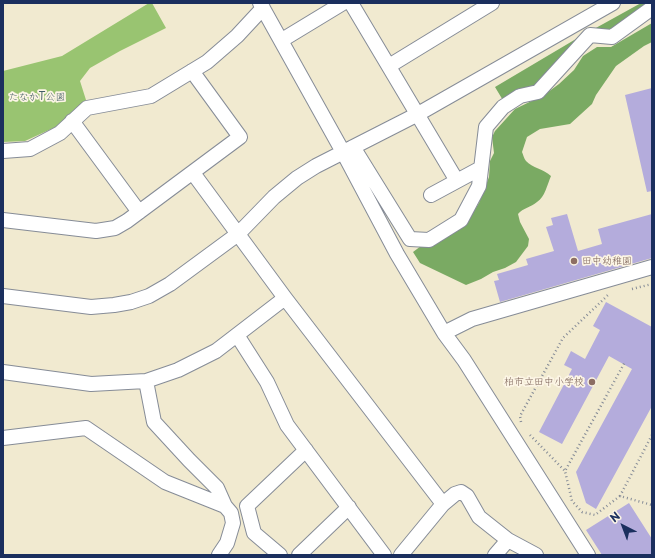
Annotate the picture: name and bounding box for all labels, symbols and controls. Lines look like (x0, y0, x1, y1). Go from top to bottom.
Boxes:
park label: たなかT公園 (9, 91, 65, 103)
place label: 田中幼稚園 (582, 255, 632, 267)
marker: 田中幼稚園 (569, 256, 579, 266)
place label: 柏市立田中小学校 (504, 376, 584, 388)
marker: 柏市立田中小学校 (587, 377, 597, 387)
north arrow (603, 506, 643, 546)
text: N (606, 507, 624, 526)

